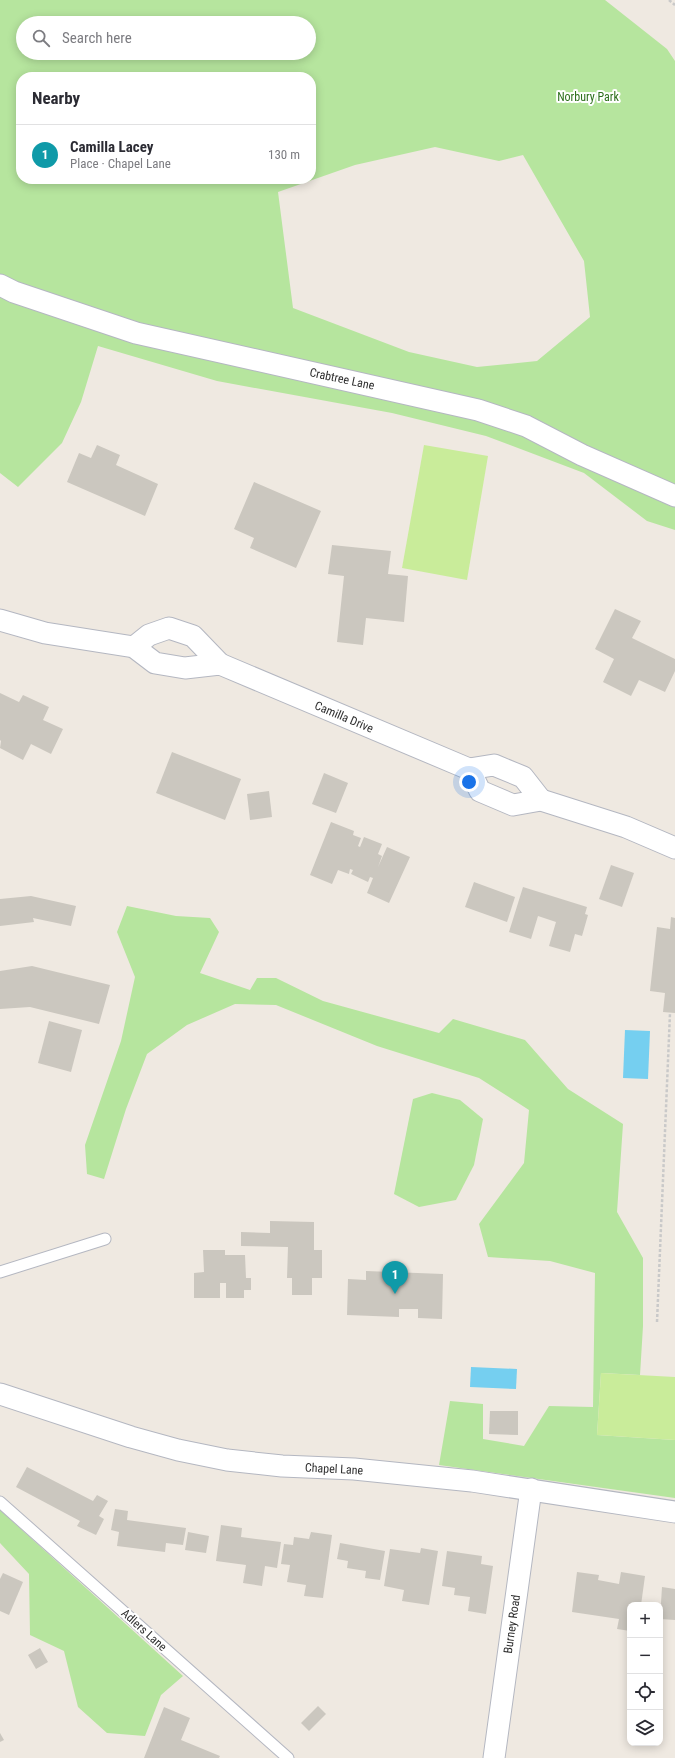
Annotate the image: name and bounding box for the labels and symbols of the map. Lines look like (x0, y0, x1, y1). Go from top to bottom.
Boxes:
park label: Norbury Park (557, 90, 619, 104)
street label: Crabtree Lane (308, 365, 376, 393)
street label: Camilla Drive (313, 698, 376, 736)
your location (459, 772, 479, 792)
pin: 1 (382, 1261, 408, 1294)
street label: Chapel Lane (305, 1460, 364, 1478)
street label: Burney Road (501, 1594, 523, 1654)
street label: Adlers Lane (118, 1606, 170, 1654)

